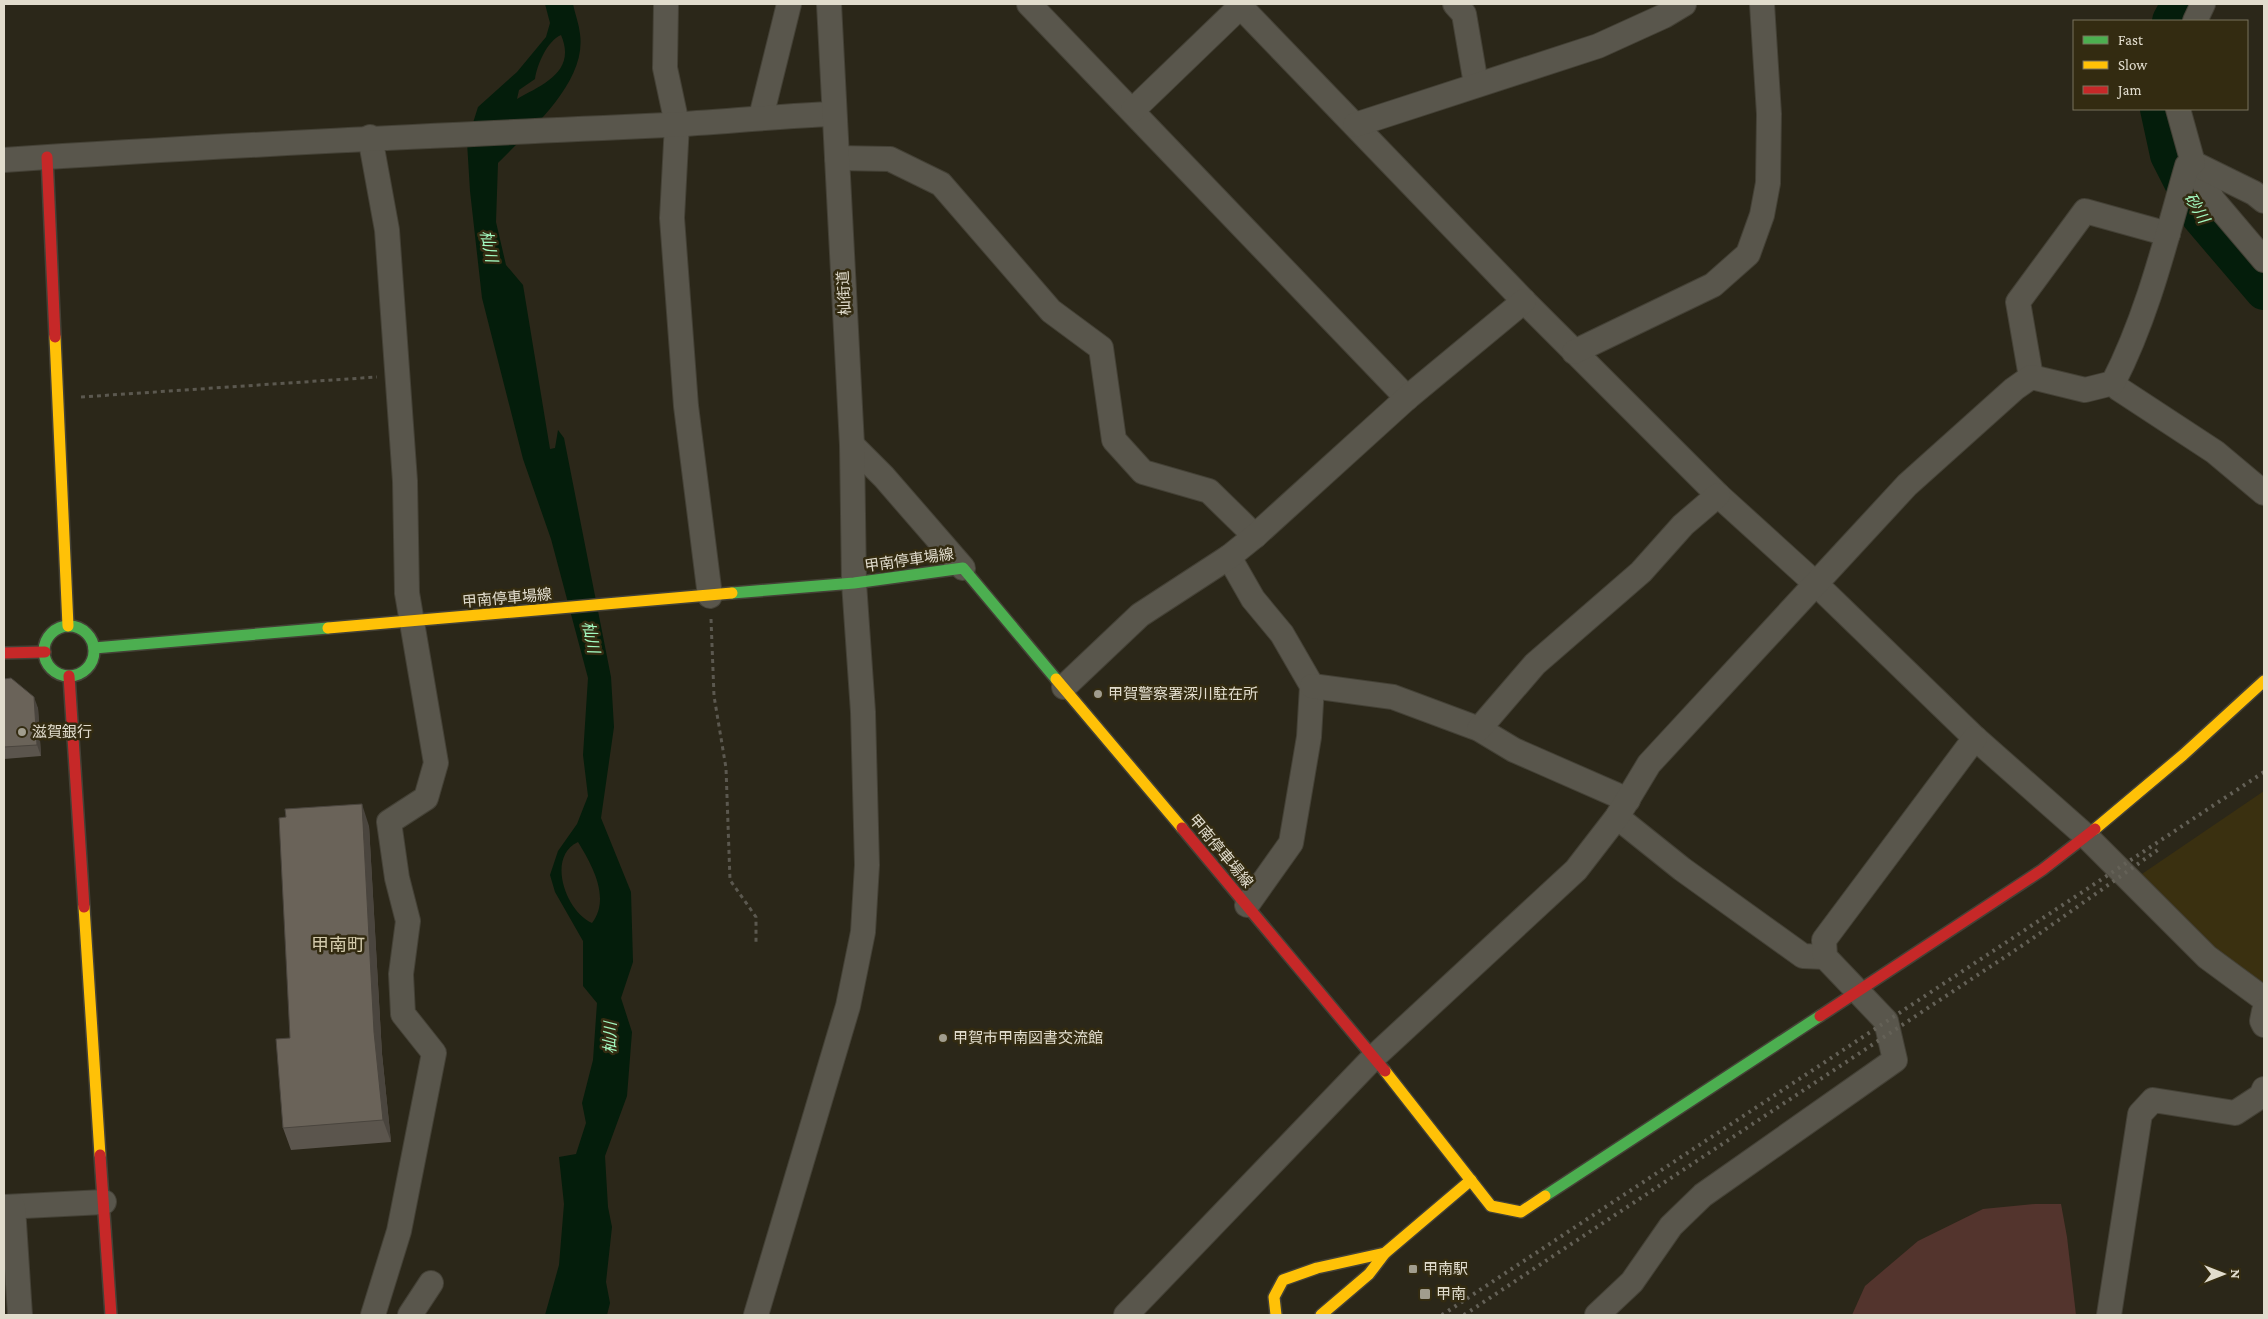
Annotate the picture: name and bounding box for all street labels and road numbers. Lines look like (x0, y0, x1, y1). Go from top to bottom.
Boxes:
street label: 杣街道 (835, 270, 853, 316)
street label: 甲南停車場線 (863, 546, 955, 574)
street label: 甲南停車場線 (461, 586, 553, 610)
street label: 甲南停車場線 (1186, 811, 1256, 891)

